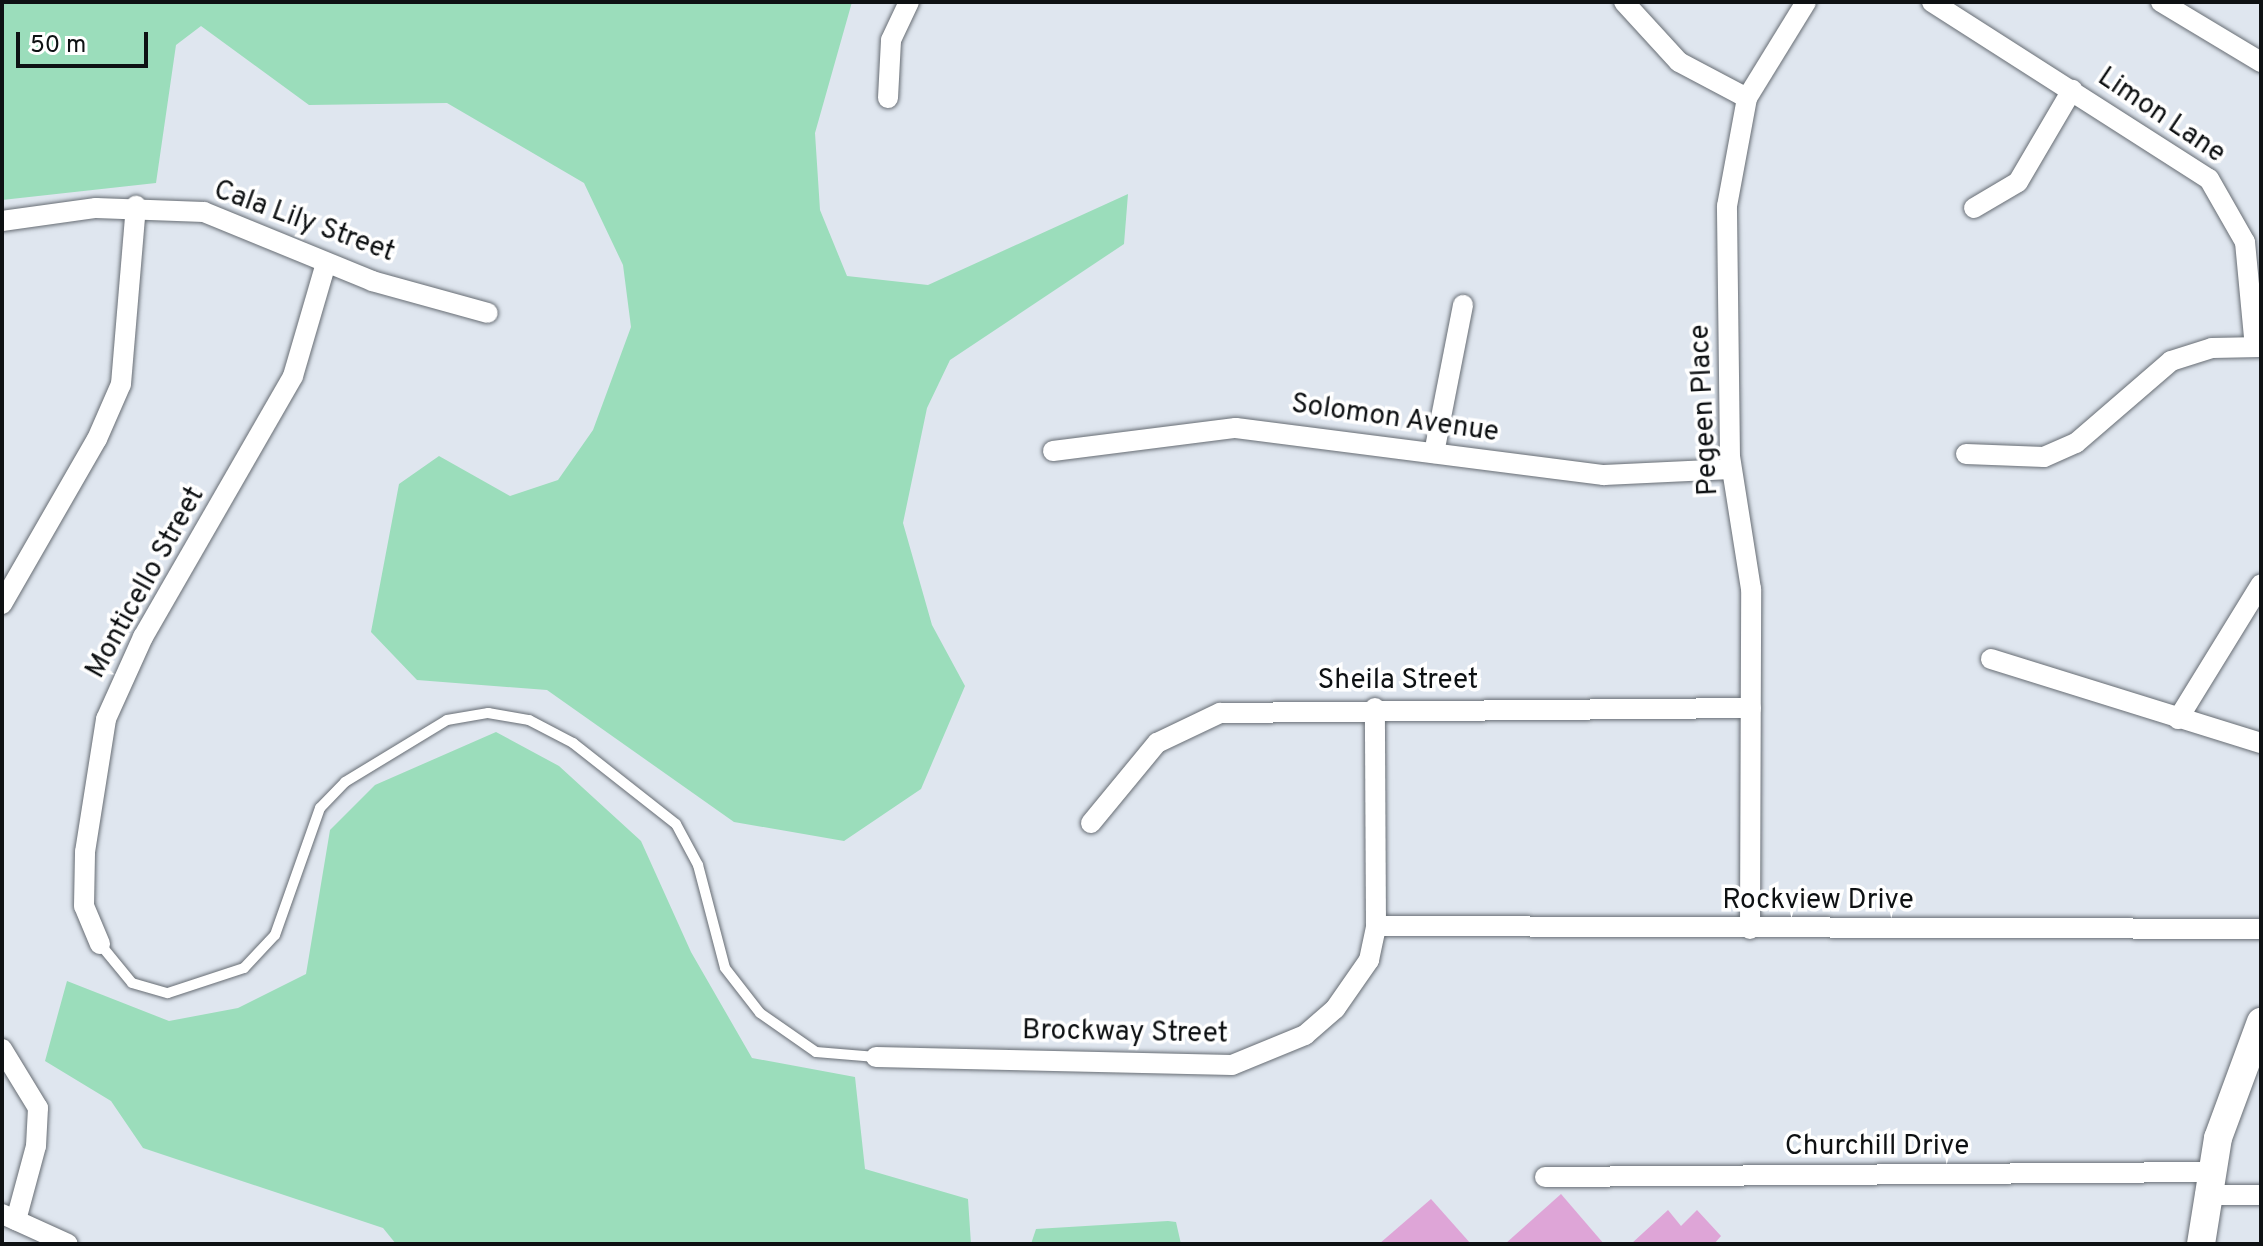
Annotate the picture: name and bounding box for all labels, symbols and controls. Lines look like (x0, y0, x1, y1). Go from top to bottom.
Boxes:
scale bar (20, 16, 152, 66)
text: 50 m (30, 31, 86, 61)
street label: Limon Lane (2091, 61, 2231, 171)
street label: Cala Lily Street (209, 174, 399, 270)
street label: Pegeen Place (1684, 323, 1726, 497)
street label: Solomon Avenue (1289, 388, 1501, 450)
street label: Monticello Street (79, 481, 213, 685)
street label: Sheila Street (1318, 664, 1478, 698)
street label: Rockview Drive (1722, 884, 1914, 918)
street label: Brockway Street (1022, 1014, 1228, 1052)
street label: Churchill Drive (1785, 1130, 1969, 1164)

